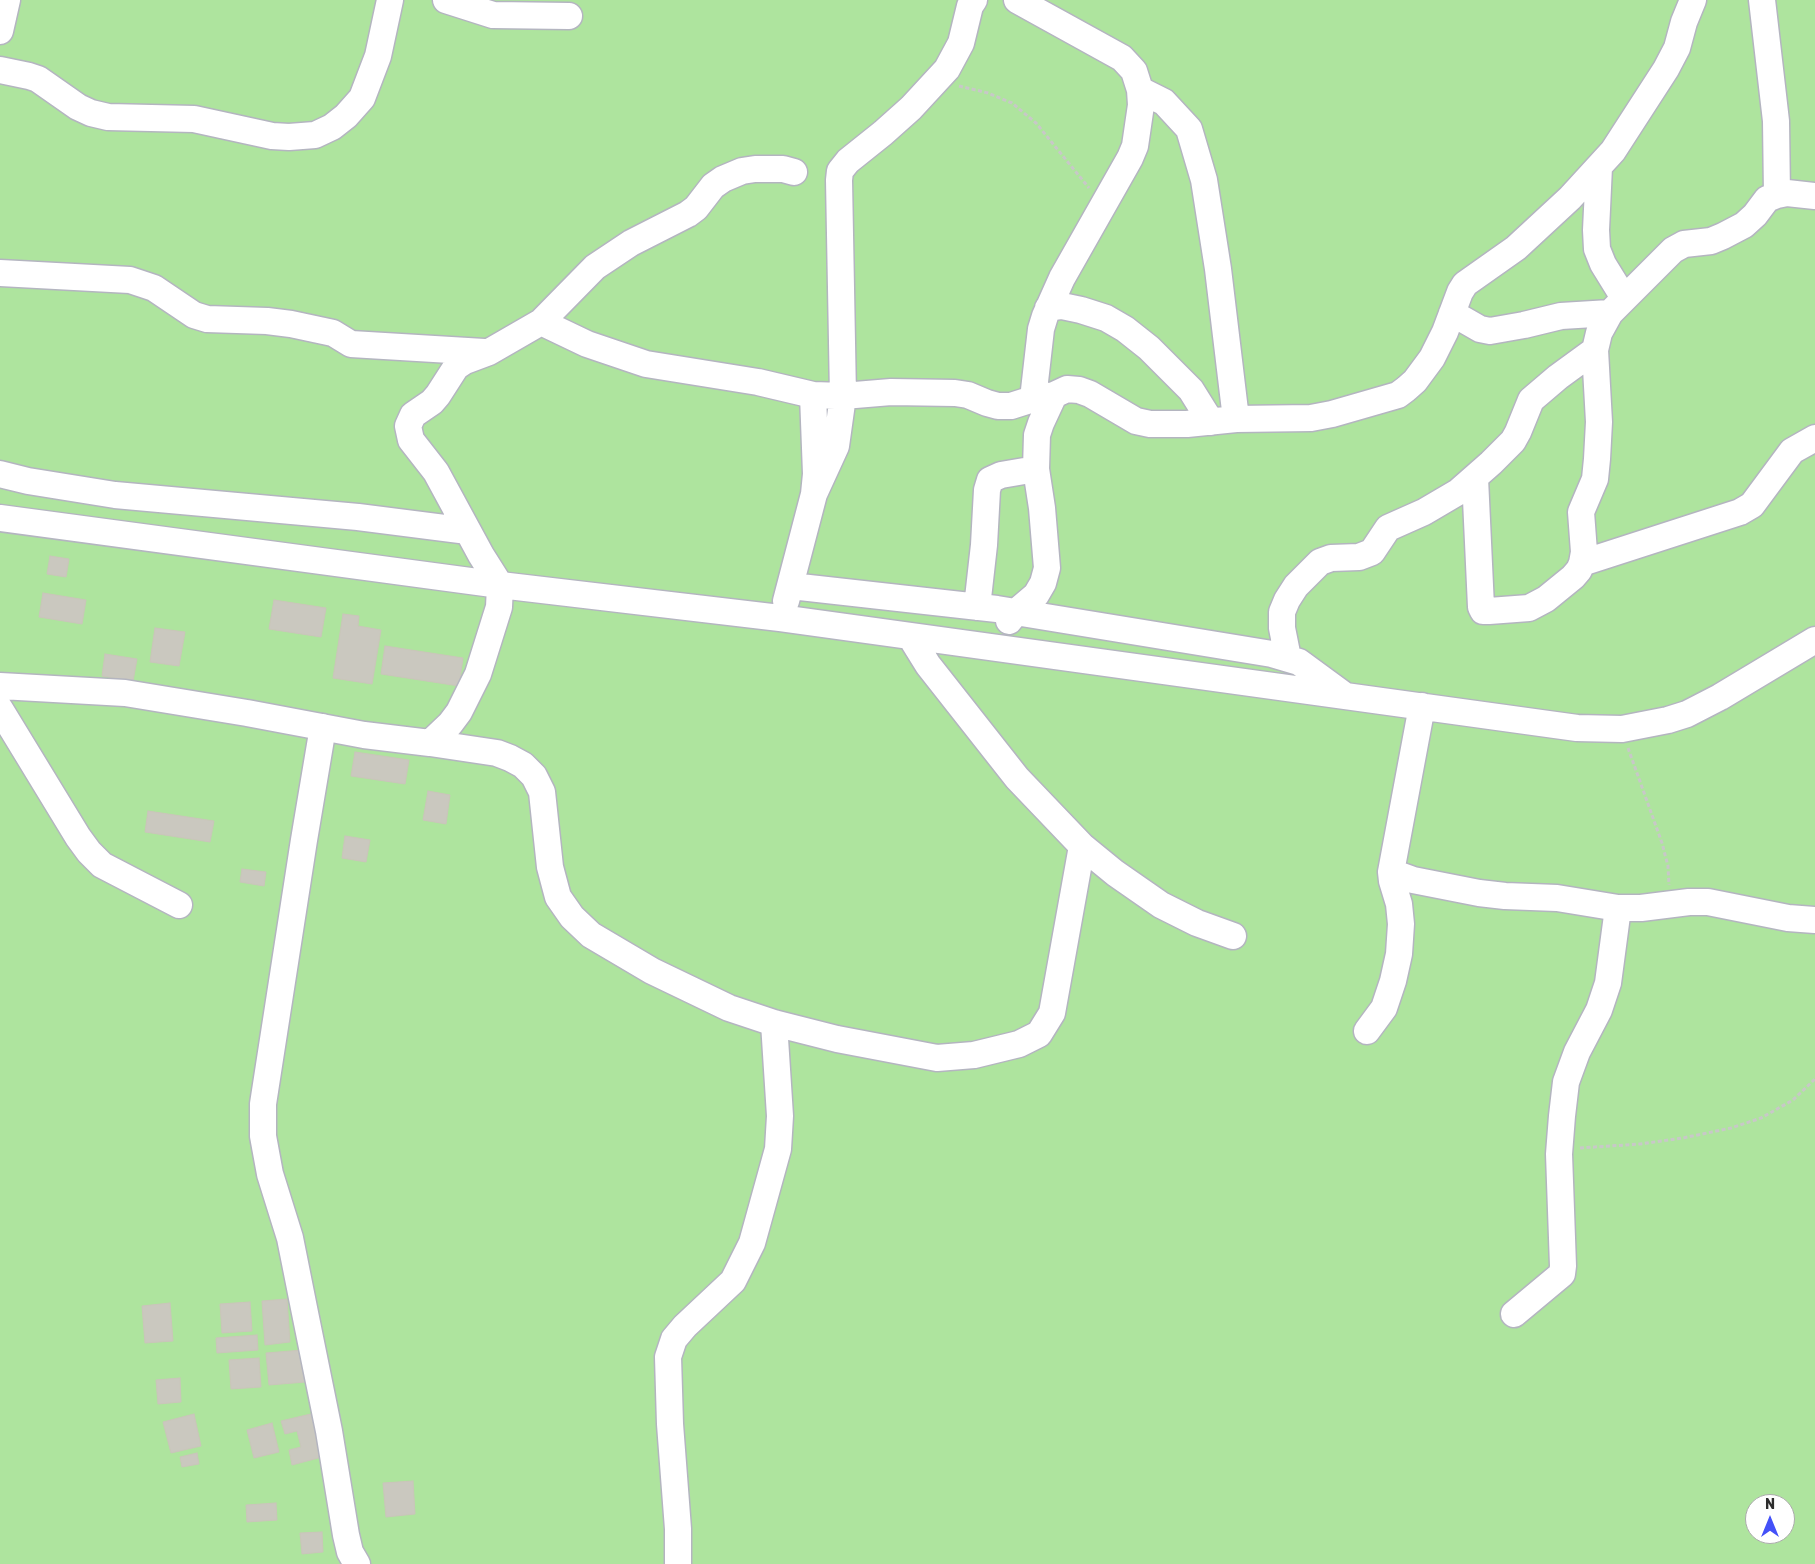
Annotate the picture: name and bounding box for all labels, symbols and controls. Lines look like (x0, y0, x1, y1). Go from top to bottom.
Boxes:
north arrow (1745, 1494, 1795, 1544)
text: N (1765, 1496, 1775, 1513)

